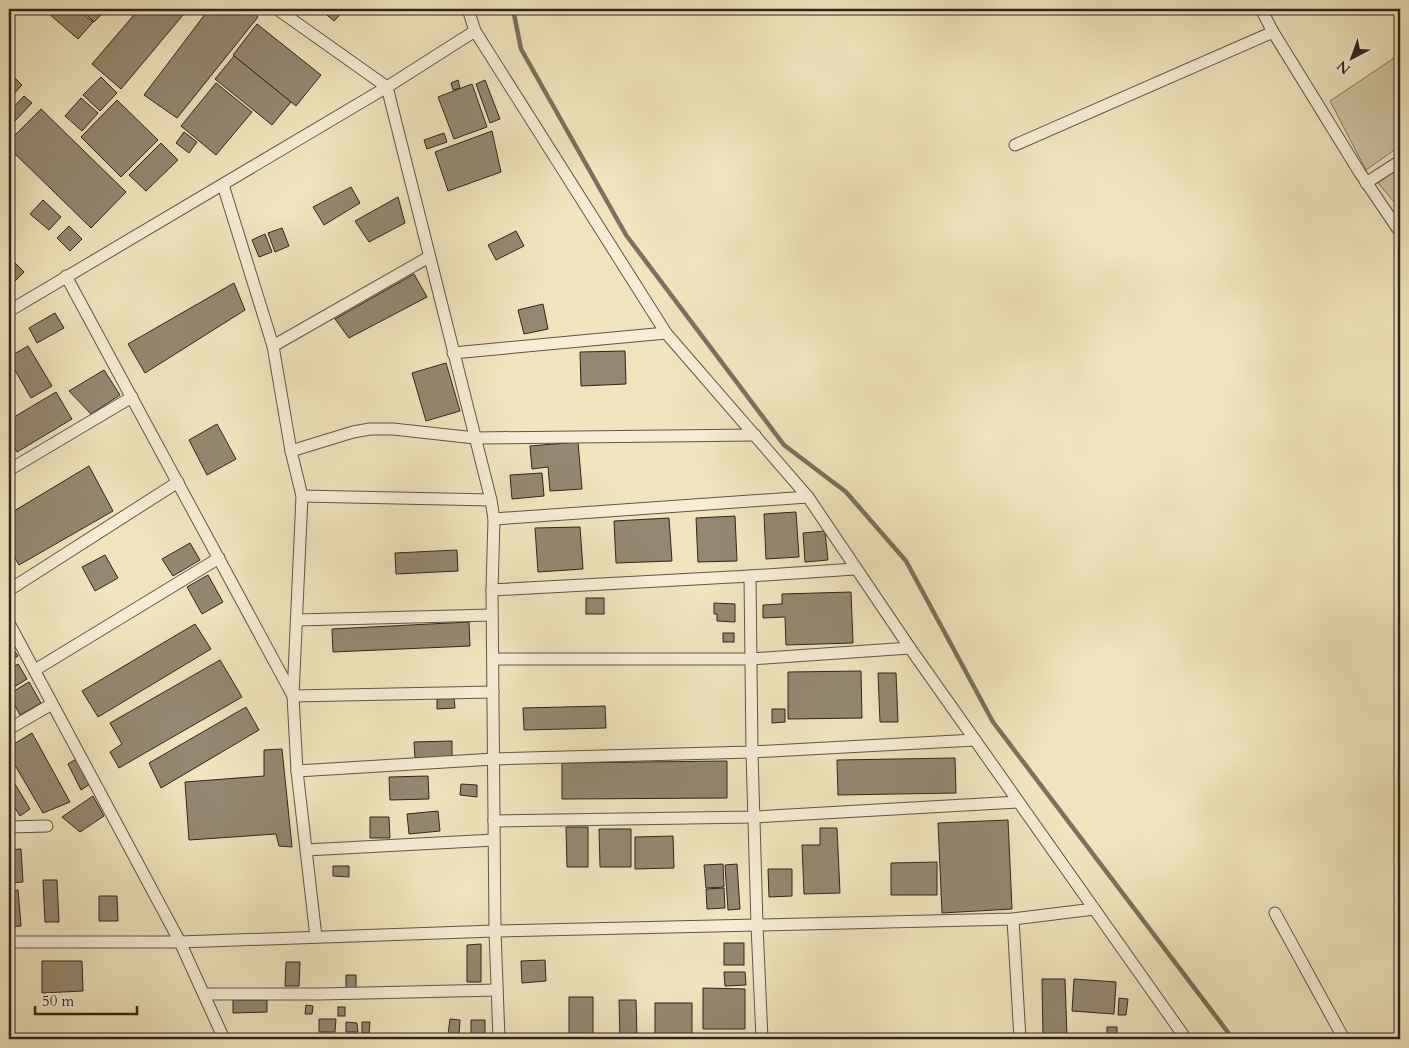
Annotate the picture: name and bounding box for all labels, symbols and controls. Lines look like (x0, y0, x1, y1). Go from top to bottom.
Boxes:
north arrow (1326, 32, 1376, 82)
text: N (1333, 56, 1355, 79)
scale bar (35, 983, 138, 1015)
text: 50 m (42, 991, 74, 1011)

